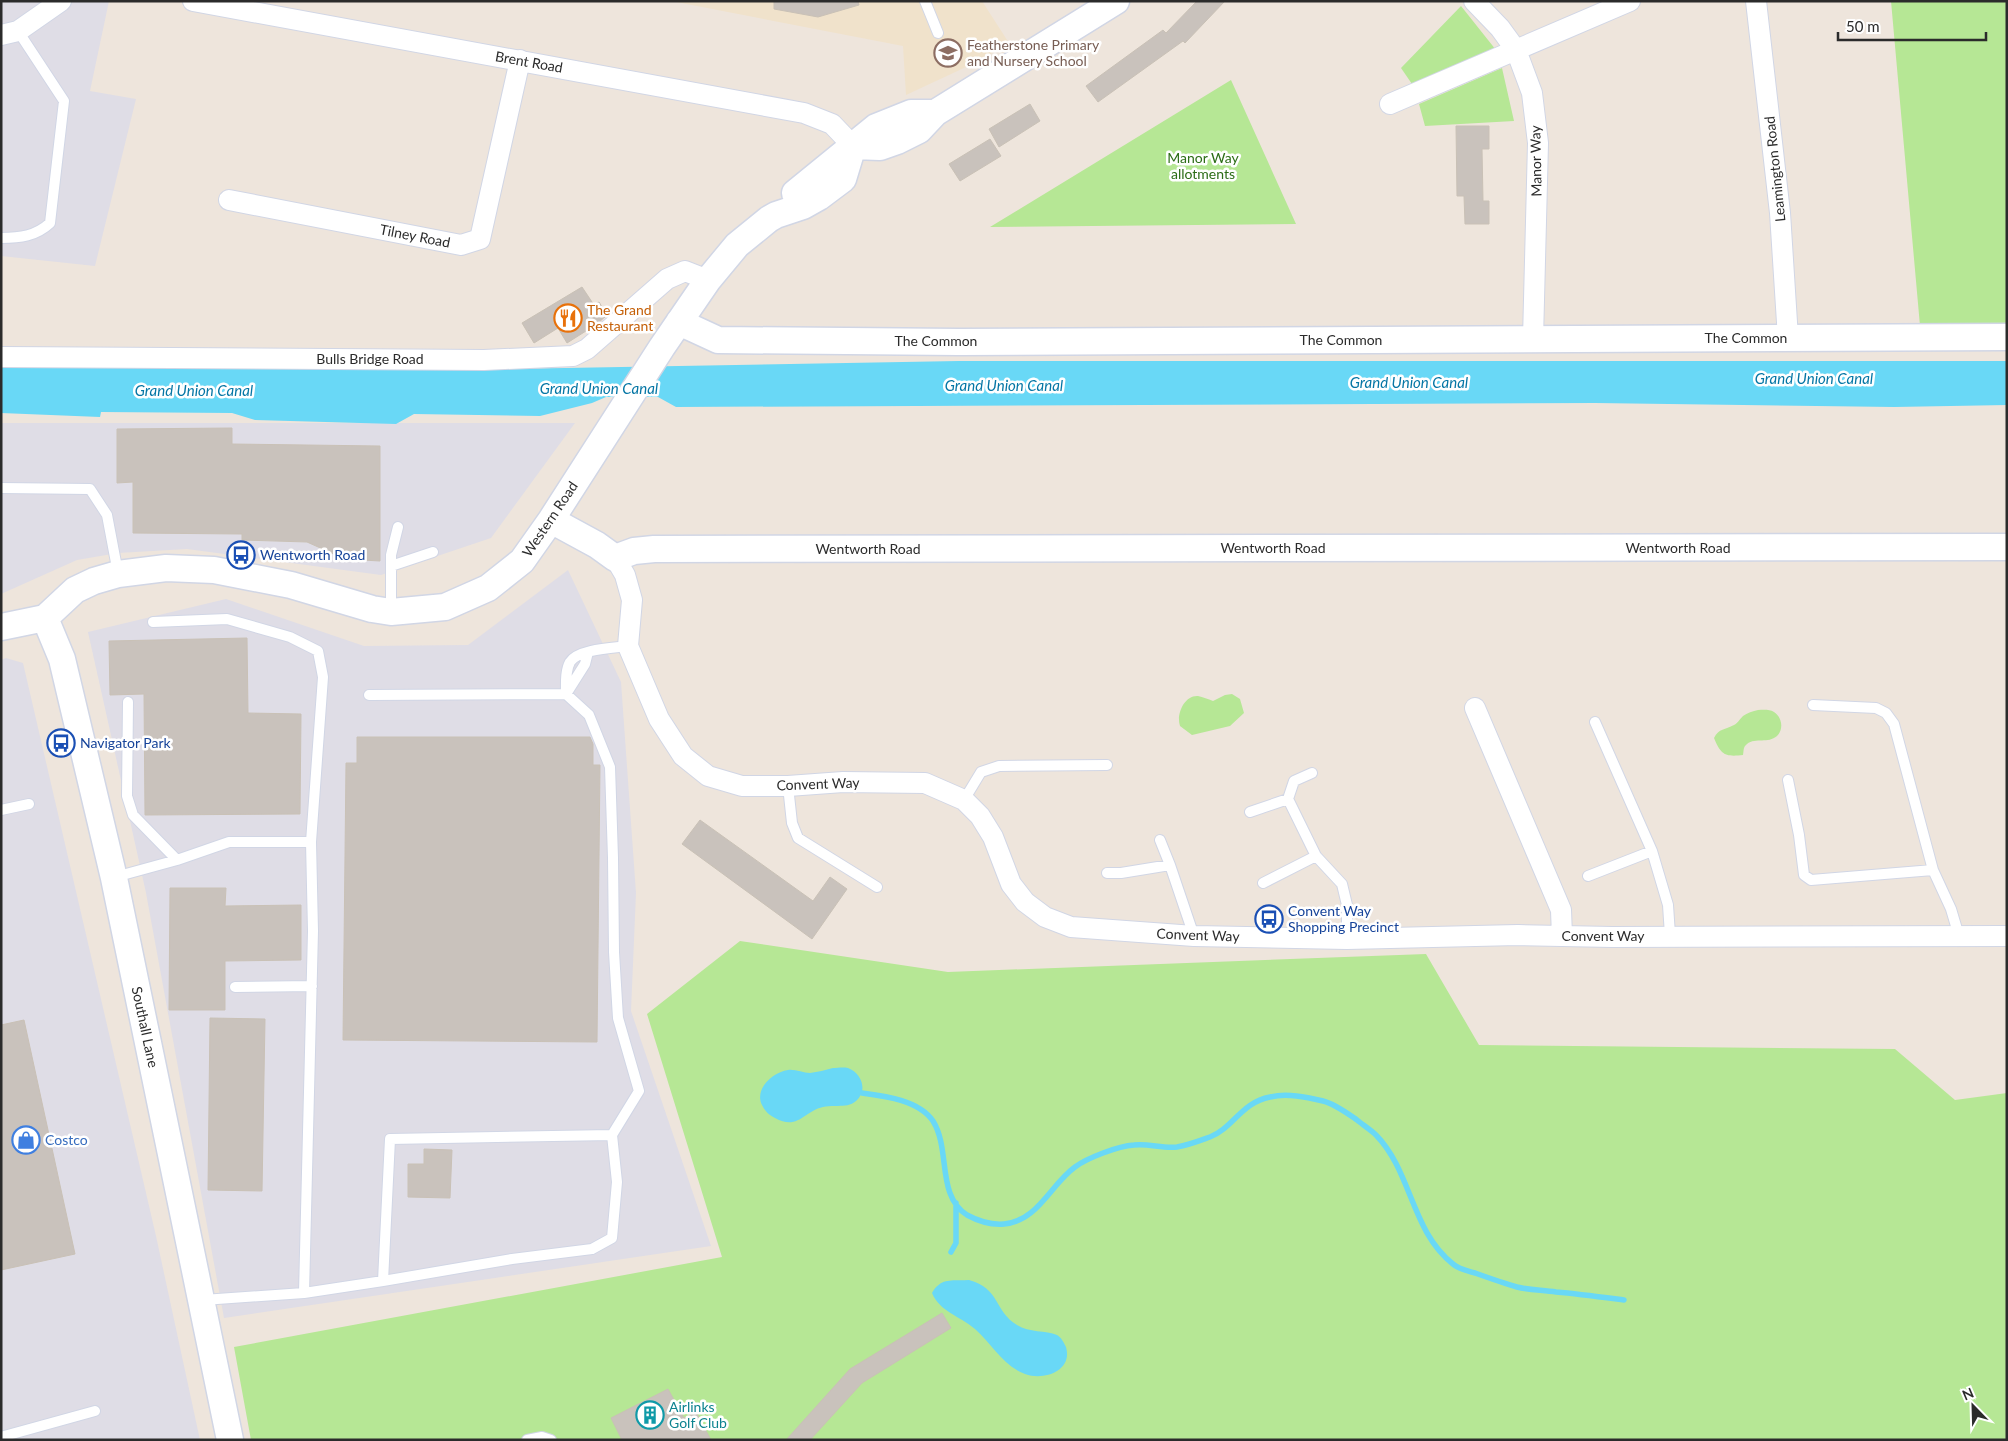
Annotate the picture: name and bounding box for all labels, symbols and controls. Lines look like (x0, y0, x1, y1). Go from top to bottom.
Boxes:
scale bar (1838, 10, 1986, 42)
text: 50 m (1846, 17, 1880, 35)
place label: Featherstone Primary and Nursery School (967, 36, 1100, 69)
school or university icon: Featherstone Primary and Nursery School (933, 38, 963, 68)
street label: Brent Road (494, 47, 564, 76)
street label: Leamington Road (1760, 115, 1789, 223)
street label: Manor Way (1526, 124, 1545, 197)
park label: Manor Way allotments (1167, 149, 1239, 182)
street label: Tilney Road (378, 220, 452, 251)
place label: The Grand Restaurant (587, 301, 653, 334)
restaurant icon: The Grand Restaurant (553, 303, 583, 333)
street label: The Common (1705, 329, 1787, 346)
street label: The Common (1300, 331, 1382, 348)
street label: The Common (895, 332, 977, 349)
street label: Bulls Bridge Road (316, 350, 424, 367)
water label: Grand Union Canal (1755, 369, 1874, 387)
water label: Grand Union Canal (1350, 373, 1469, 391)
water label: Grand Union Canal (945, 376, 1064, 394)
water label: Grand Union Canal (540, 379, 659, 397)
water label: Grand Union Canal (135, 381, 254, 399)
street label: Western Road (518, 478, 581, 560)
street label: Wentworth Road (1220, 539, 1326, 556)
street label: Wentworth Road (1625, 539, 1731, 556)
bus stop icon: Wentworth Road (226, 540, 256, 570)
street label: Wentworth Road (815, 540, 921, 557)
place label: Wentworth Road (260, 546, 365, 563)
bus stop icon: Navigator Park (46, 728, 76, 758)
place label: Navigator Park (80, 734, 172, 751)
street label: Convent Way (776, 774, 861, 793)
place label: Convent Way Shopping Precinct (1288, 902, 1399, 935)
bus stop icon: Convent Way Shopping Precinct (1254, 904, 1284, 934)
street label: Convent Way (1156, 925, 1241, 944)
street label: Convent Way (1561, 927, 1645, 944)
street label: Southall Lane (129, 985, 162, 1069)
shop icon: Costco (11, 1125, 41, 1155)
place label: Costco (45, 1131, 88, 1148)
north arrow (1948, 1381, 1998, 1431)
text: N (1959, 1384, 1976, 1404)
place label: Airlinks Golf Club (669, 1398, 727, 1431)
building icon: Airlinks Golf Club (635, 1400, 665, 1430)

